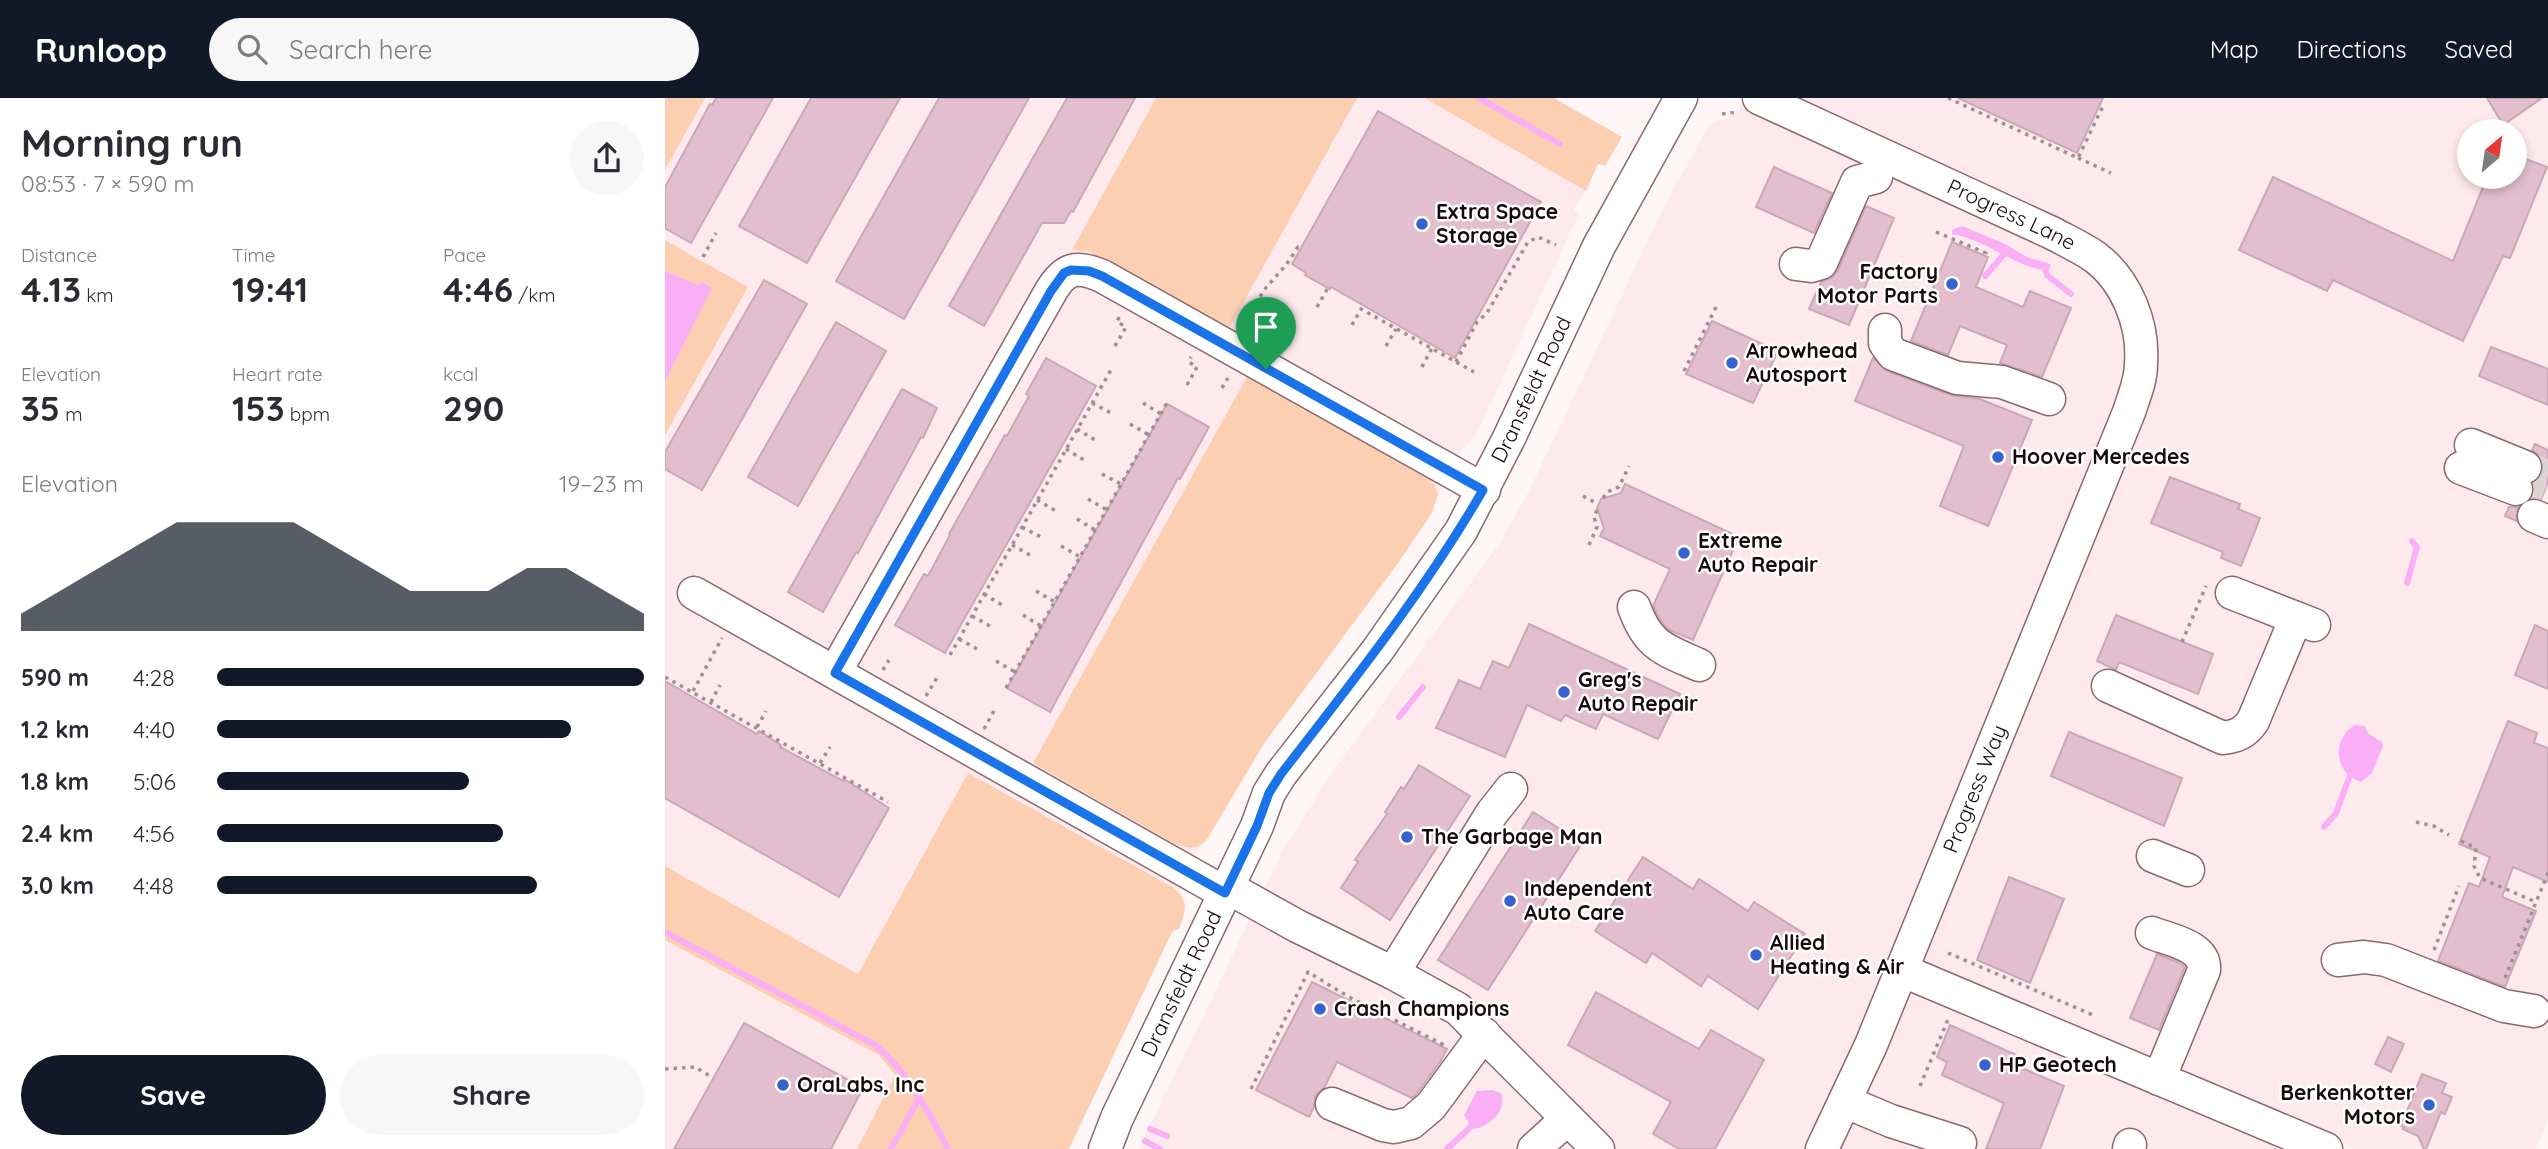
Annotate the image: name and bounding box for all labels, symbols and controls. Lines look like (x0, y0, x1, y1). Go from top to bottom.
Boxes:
search box (209, 18, 699, 81)
text: Runloop (35, 29, 167, 70)
icon: search (233, 30, 271, 68)
text: Search here (289, 33, 432, 66)
text: Map (2210, 34, 2259, 64)
text: Directions (2297, 34, 2407, 64)
text: Saved (2445, 34, 2513, 64)
text: Morning run (21, 119, 243, 167)
north arrow (2457, 119, 2527, 189)
map controls (2457, 119, 2527, 189)
button: share (570, 121, 644, 195)
text: 08:53 · 7 × 590 m (21, 169, 194, 198)
street label: Progress Lane (1943, 173, 2081, 255)
place label: Extra Space Storage (1436, 198, 1558, 248)
marker: Extra Space Storage (1414, 216, 1430, 232)
text: Distance (21, 243, 97, 267)
text: Time (232, 243, 276, 267)
text: Pace (443, 243, 486, 267)
place label: Factory Motor Parts (1817, 258, 1938, 308)
text: 4.13 (21, 267, 81, 311)
text: 19:41 (232, 267, 308, 311)
text: 4:46 (443, 267, 513, 311)
marker: Factory Motor Parts (1944, 276, 1960, 292)
text: km (81, 283, 114, 307)
text: /km (513, 283, 556, 307)
pin (1236, 297, 1296, 369)
icon: arrive (1247, 308, 1285, 346)
street label: Dransfeldt Road (1485, 312, 1576, 467)
place label: Arrowhead Autosport (1746, 337, 1858, 387)
marker: Arrowhead Autosport (1724, 355, 1740, 371)
text: Elevation (21, 362, 101, 386)
text: Heart rate (232, 362, 323, 386)
text: kcal (443, 362, 478, 386)
text: 35 (21, 386, 60, 430)
text: 153 (232, 386, 285, 430)
text: 290 (443, 386, 504, 430)
text: m (60, 402, 82, 426)
text: bpm (285, 402, 330, 426)
place label: Hoover Mercedes (2012, 443, 2190, 469)
marker: Hoover Mercedes (1990, 449, 2006, 465)
text: Elevation (21, 469, 118, 498)
text: 19–23 m (559, 469, 644, 498)
place label: Extreme Auto Repair (1698, 527, 1818, 577)
marker: Extreme Auto Repair (1676, 545, 1692, 561)
text: 590 m (21, 663, 89, 692)
text: 4:28 (133, 663, 175, 692)
place label: Greg's Auto Repair (1578, 666, 1698, 716)
marker: Greg's Auto Repair (1556, 684, 1572, 700)
text: 1.2 km (21, 715, 90, 744)
text: 4:40 (133, 715, 175, 744)
street label: Progress Way (1937, 721, 2012, 856)
text: 1.8 km (21, 767, 89, 796)
text: 5:06 (133, 767, 176, 796)
text: 2.4 km (21, 819, 93, 848)
text: 4:56 (133, 819, 174, 848)
place label: The Garbage Man (1421, 823, 1602, 849)
marker: The Garbage Man (1399, 829, 1415, 845)
text: 3.0 km (21, 871, 94, 900)
text: 4:48 (133, 871, 174, 900)
place label: Independent Auto Care (1524, 875, 1653, 925)
marker: Independent Auto Care (1502, 893, 1518, 909)
street label: Dransfeldt Road (1134, 906, 1226, 1061)
place label: Allied Heating & Air (1770, 929, 1904, 979)
marker: Allied Heating & Air (1748, 947, 1764, 963)
place label: Crash Champions (1334, 995, 1509, 1021)
marker: Crash Champions (1312, 1001, 1328, 1017)
place label: HP Geotech (1999, 1051, 2117, 1077)
button: Save (21, 1055, 326, 1135)
button: Share (340, 1055, 644, 1135)
marker: HP Geotech (1977, 1057, 1993, 1073)
place label: OraLabs, Inc (797, 1071, 924, 1097)
marker: OraLabs, Inc (775, 1077, 791, 1093)
place label: Berkenkotter Motors (2280, 1079, 2415, 1129)
marker: Berkenkotter Motors (2421, 1097, 2437, 1113)

